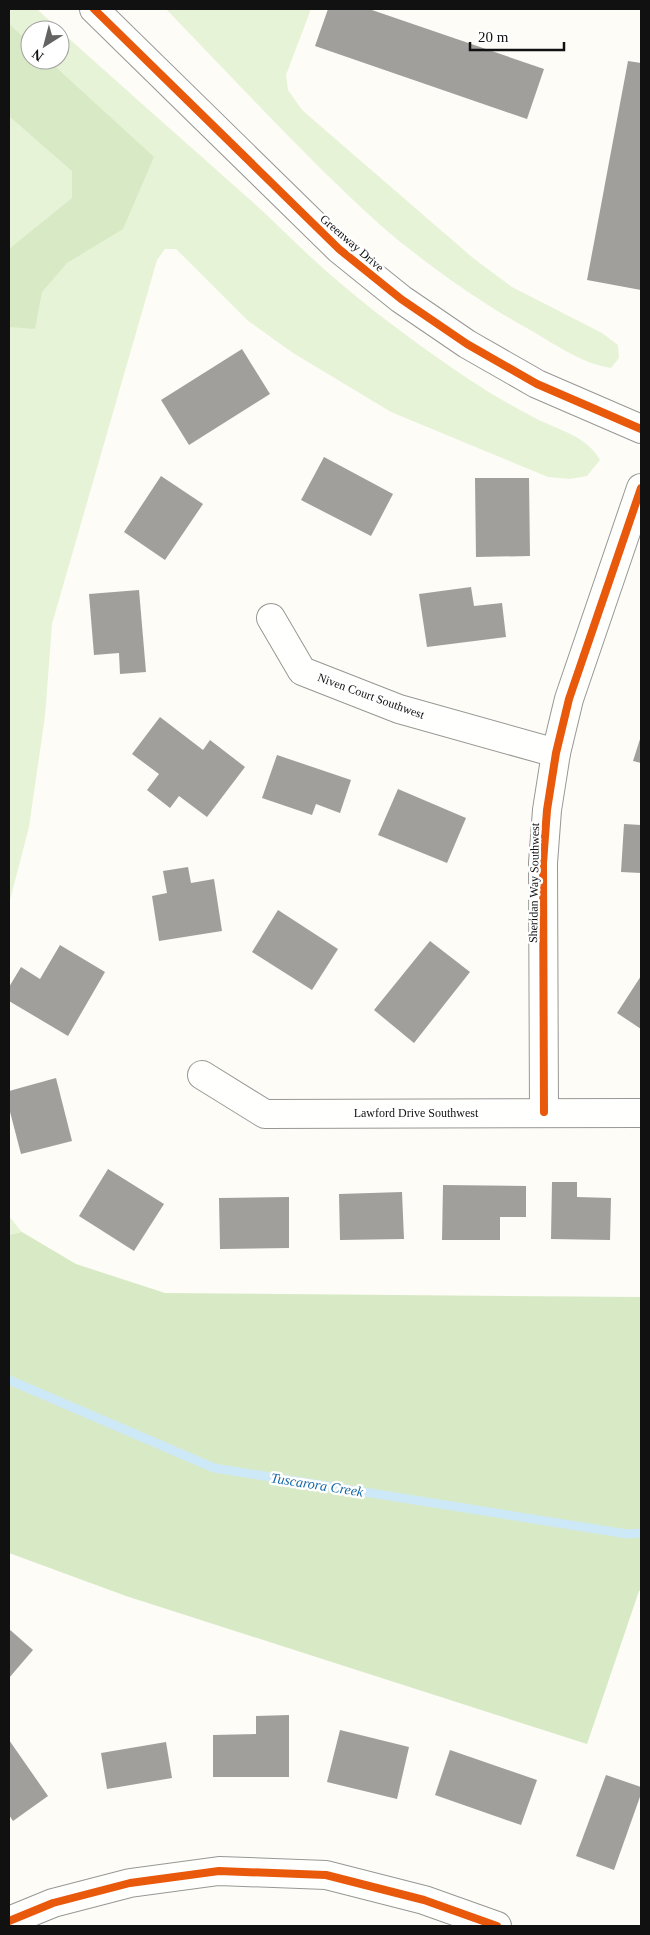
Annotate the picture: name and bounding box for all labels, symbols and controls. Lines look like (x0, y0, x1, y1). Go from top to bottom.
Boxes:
north arrow (20, 20, 70, 70)
scale bar (470, 20, 564, 52)
text: 20 m (478, 29, 509, 45)
text: N (29, 46, 46, 64)
street label: Greenway Drive (317, 212, 387, 274)
street label: Niven Court Southwest (316, 670, 427, 722)
street label: Sheridan Way Southwest (526, 822, 542, 943)
street label: Lawford Drive Southwest (354, 1106, 479, 1120)
water label: Tuscarora Creek (270, 1470, 365, 1500)

